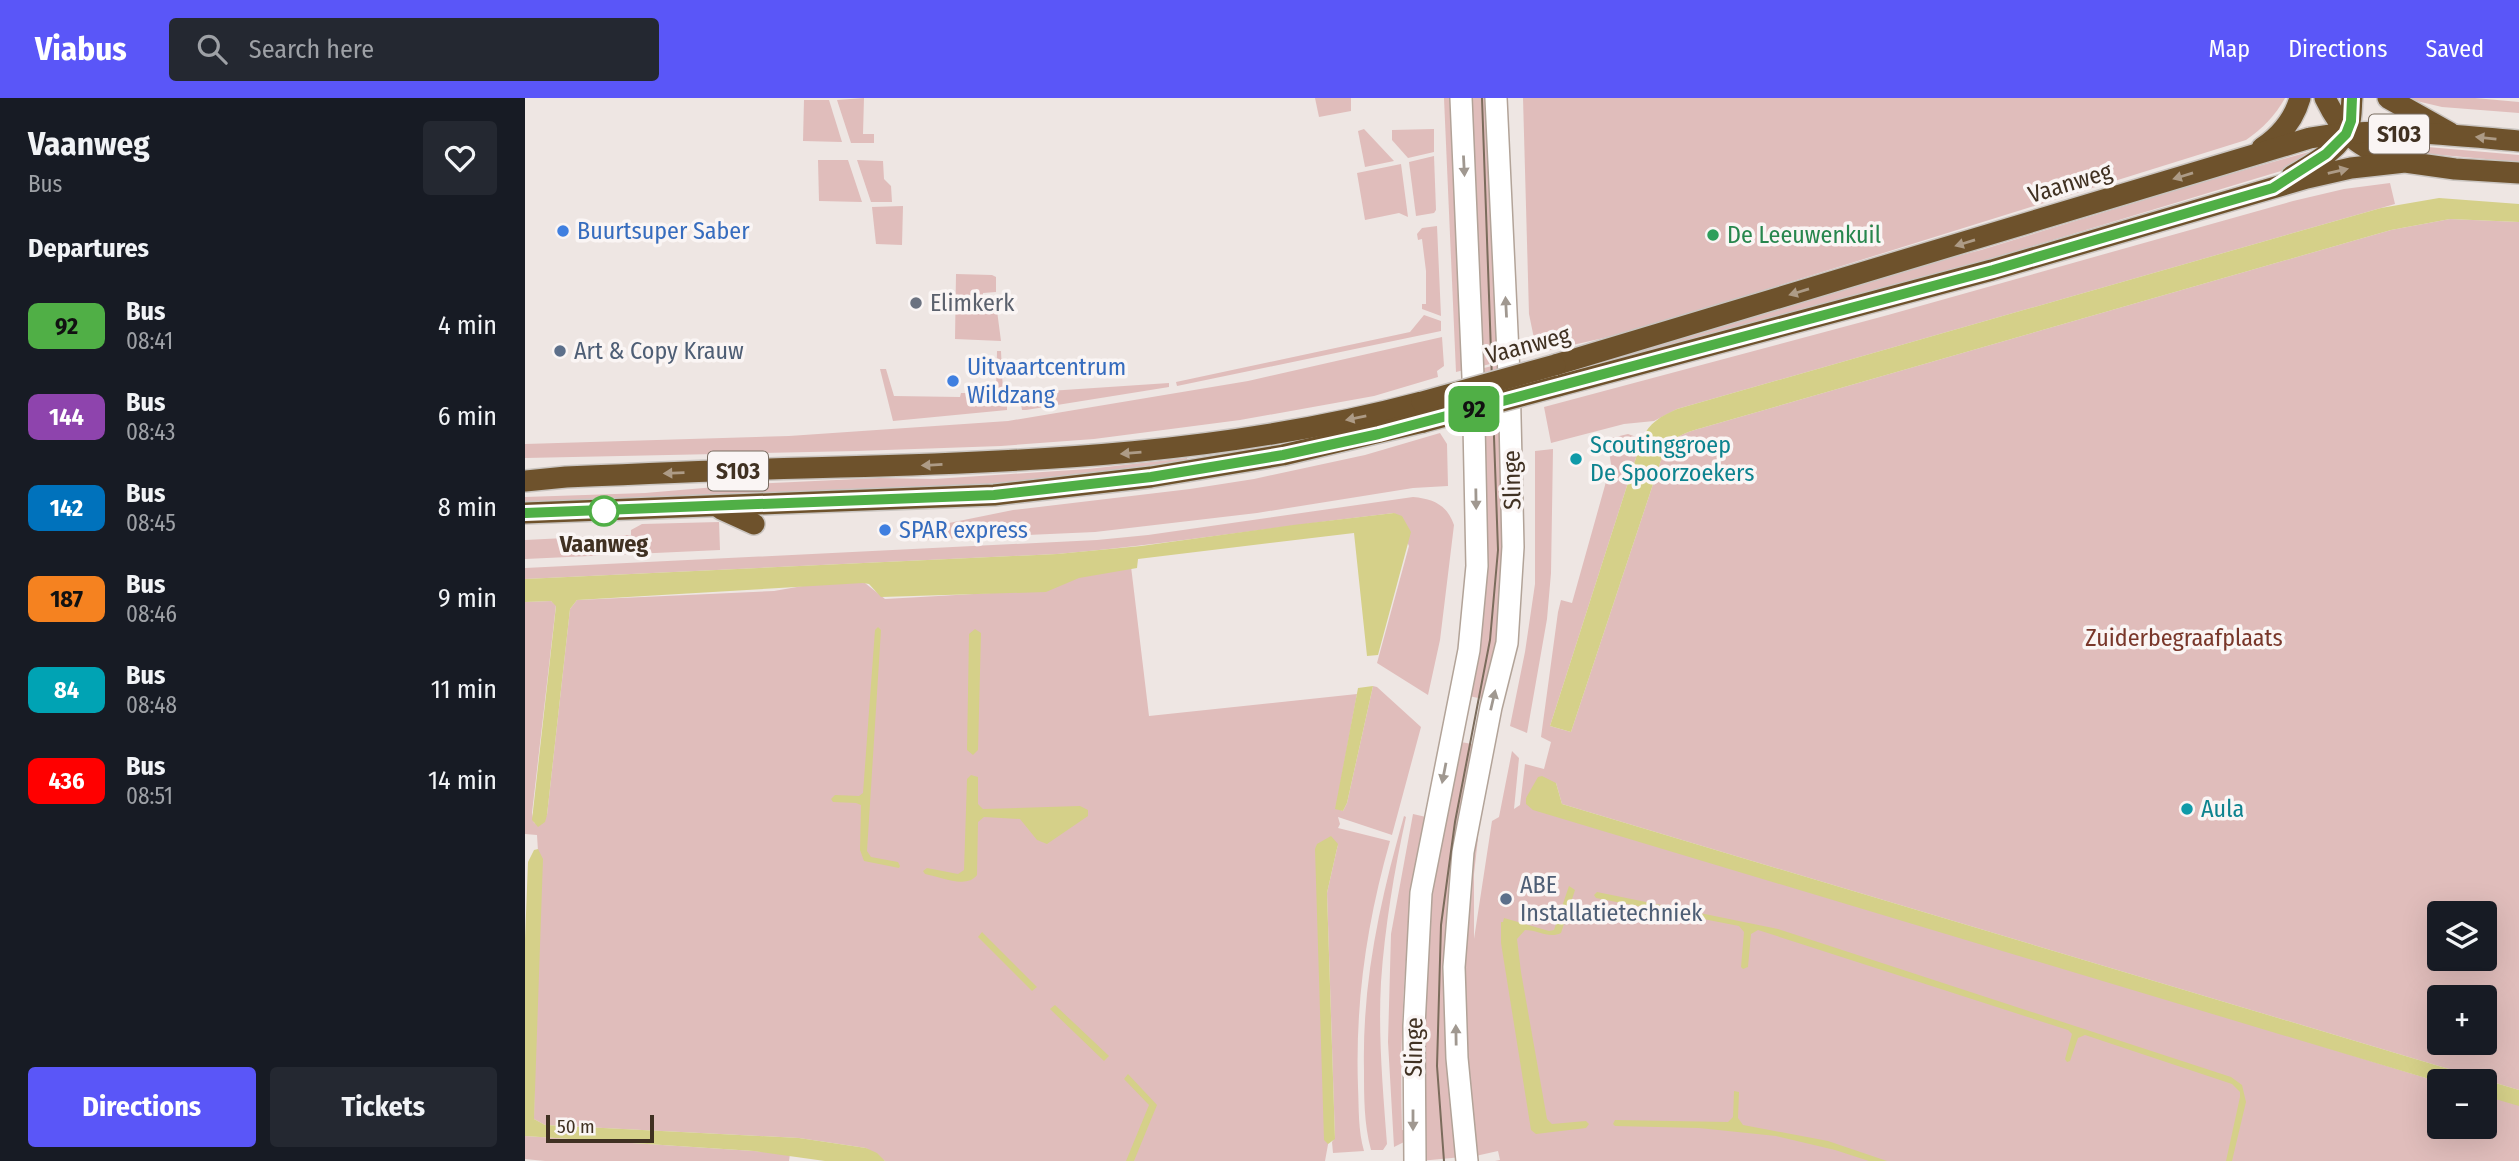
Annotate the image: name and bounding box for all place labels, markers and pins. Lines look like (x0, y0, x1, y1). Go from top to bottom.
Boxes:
place label: Buurtsuper Saber (577, 217, 750, 245)
place label: De Leeuwenkuil (1727, 221, 1881, 249)
marker: Buurtsuper Saber (555, 223, 571, 239)
marker: De Leeuwenkuil (1705, 227, 1721, 243)
place label: Elimkerk (930, 289, 1015, 317)
marker: Elimkerk (908, 295, 924, 311)
place label: Art & Copy Krauw (574, 337, 744, 365)
marker: Art & Copy Krauw (552, 343, 568, 359)
place label: Uitvaartcentrum Wildzang (967, 353, 1126, 409)
marker: Uitvaartcentrum Wildzang (945, 373, 961, 389)
place label: Scoutinggroep De Spoorzoekers (1590, 431, 1754, 487)
marker: Scoutinggroep De Spoorzoekers (1568, 451, 1584, 467)
marker: Vaanweg (589, 496, 619, 526)
place label: SPAR express (899, 516, 1028, 544)
marker: SPAR express (877, 522, 893, 538)
place label: Vaanweg (559, 530, 648, 558)
place label: Aula (2201, 795, 2244, 823)
marker: Aula (2179, 801, 2195, 817)
place label: ABE Installatietechniek (1520, 871, 1703, 927)
marker: ABE Installatietechniek (1498, 891, 1514, 907)

